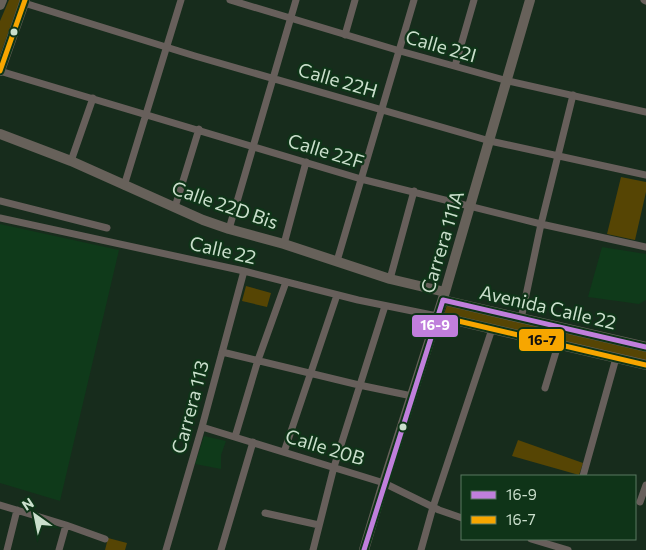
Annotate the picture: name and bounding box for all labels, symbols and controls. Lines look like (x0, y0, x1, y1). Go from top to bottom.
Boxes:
street label: Calle 22I (403, 24, 479, 67)
unlabelled marker (9, 27, 19, 37)
street label: Calle 22H (296, 57, 381, 102)
street label: Calle 22F (285, 128, 367, 173)
street label: Calle 22D Bis (169, 176, 281, 233)
street label: Carrera 111A (415, 188, 468, 296)
street label: Calle 22 (188, 231, 259, 268)
street label: Avenida Calle 22 (478, 280, 619, 333)
line badge: 16-9 (411, 314, 459, 338)
text: 16-9 (420, 316, 450, 333)
line badge: 16-7 (518, 328, 565, 352)
text: 16-7 (528, 331, 557, 348)
street label: Carrera 113 (166, 358, 213, 456)
unlabelled marker (398, 422, 408, 432)
street label: Calle 20B (283, 424, 367, 469)
legend (461, 475, 636, 540)
text: 16-9 (506, 485, 537, 503)
north arrow (10, 490, 60, 540)
text: N (19, 494, 37, 514)
text: 16-7 (506, 510, 536, 528)

